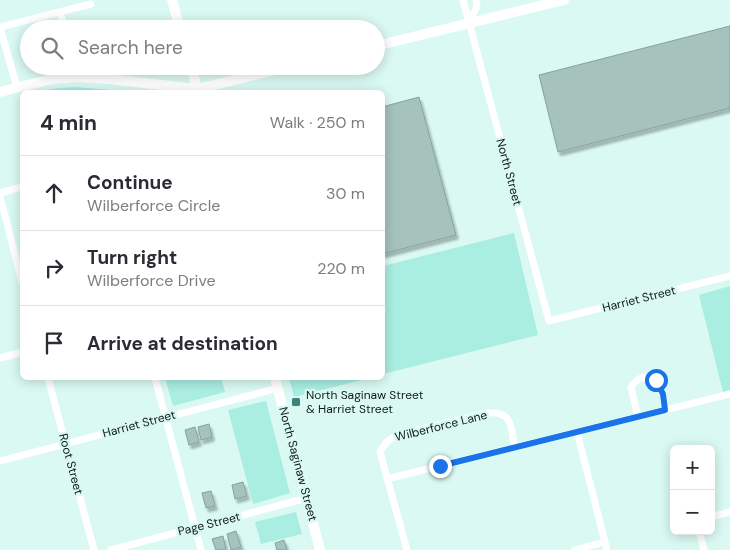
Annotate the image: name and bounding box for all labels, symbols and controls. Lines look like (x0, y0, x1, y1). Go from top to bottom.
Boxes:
search box (20, 20, 385, 75)
icon: search (38, 34, 66, 62)
text: Search here (78, 35, 183, 60)
text: 4 min (40, 109, 97, 137)
text: Walk · 250 m (270, 112, 365, 133)
street label: North Street (492, 137, 526, 208)
text: Continue (87, 170, 173, 195)
icon: ahead (40, 179, 68, 207)
text: 30 m (326, 183, 365, 204)
text: Wilberforce Circle (87, 195, 220, 216)
text: Turn right (87, 245, 177, 270)
icon: right (40, 254, 68, 282)
text: 220 m (317, 258, 365, 279)
text: Wilberforce Drive (87, 270, 216, 291)
street label: Harriet Street (601, 282, 678, 316)
icon: arrive (40, 329, 68, 357)
text: Arrive at destination (87, 331, 278, 356)
route start (645, 369, 668, 392)
place label: North Saginaw Street & Harriet Street (306, 387, 424, 417)
marker: North Saginaw Street & Harriet Street (290, 396, 302, 408)
street label: North Saginaw Street (275, 405, 321, 523)
street label: Harriet Street (101, 406, 178, 441)
street label: Wilberforce Lane (393, 407, 489, 445)
street label: Root Street (55, 432, 87, 497)
map controls (670, 445, 715, 535)
button: + (670, 445, 715, 490)
route end (429, 455, 452, 478)
button: − (670, 490, 715, 535)
street label: Page Street (176, 508, 242, 539)

